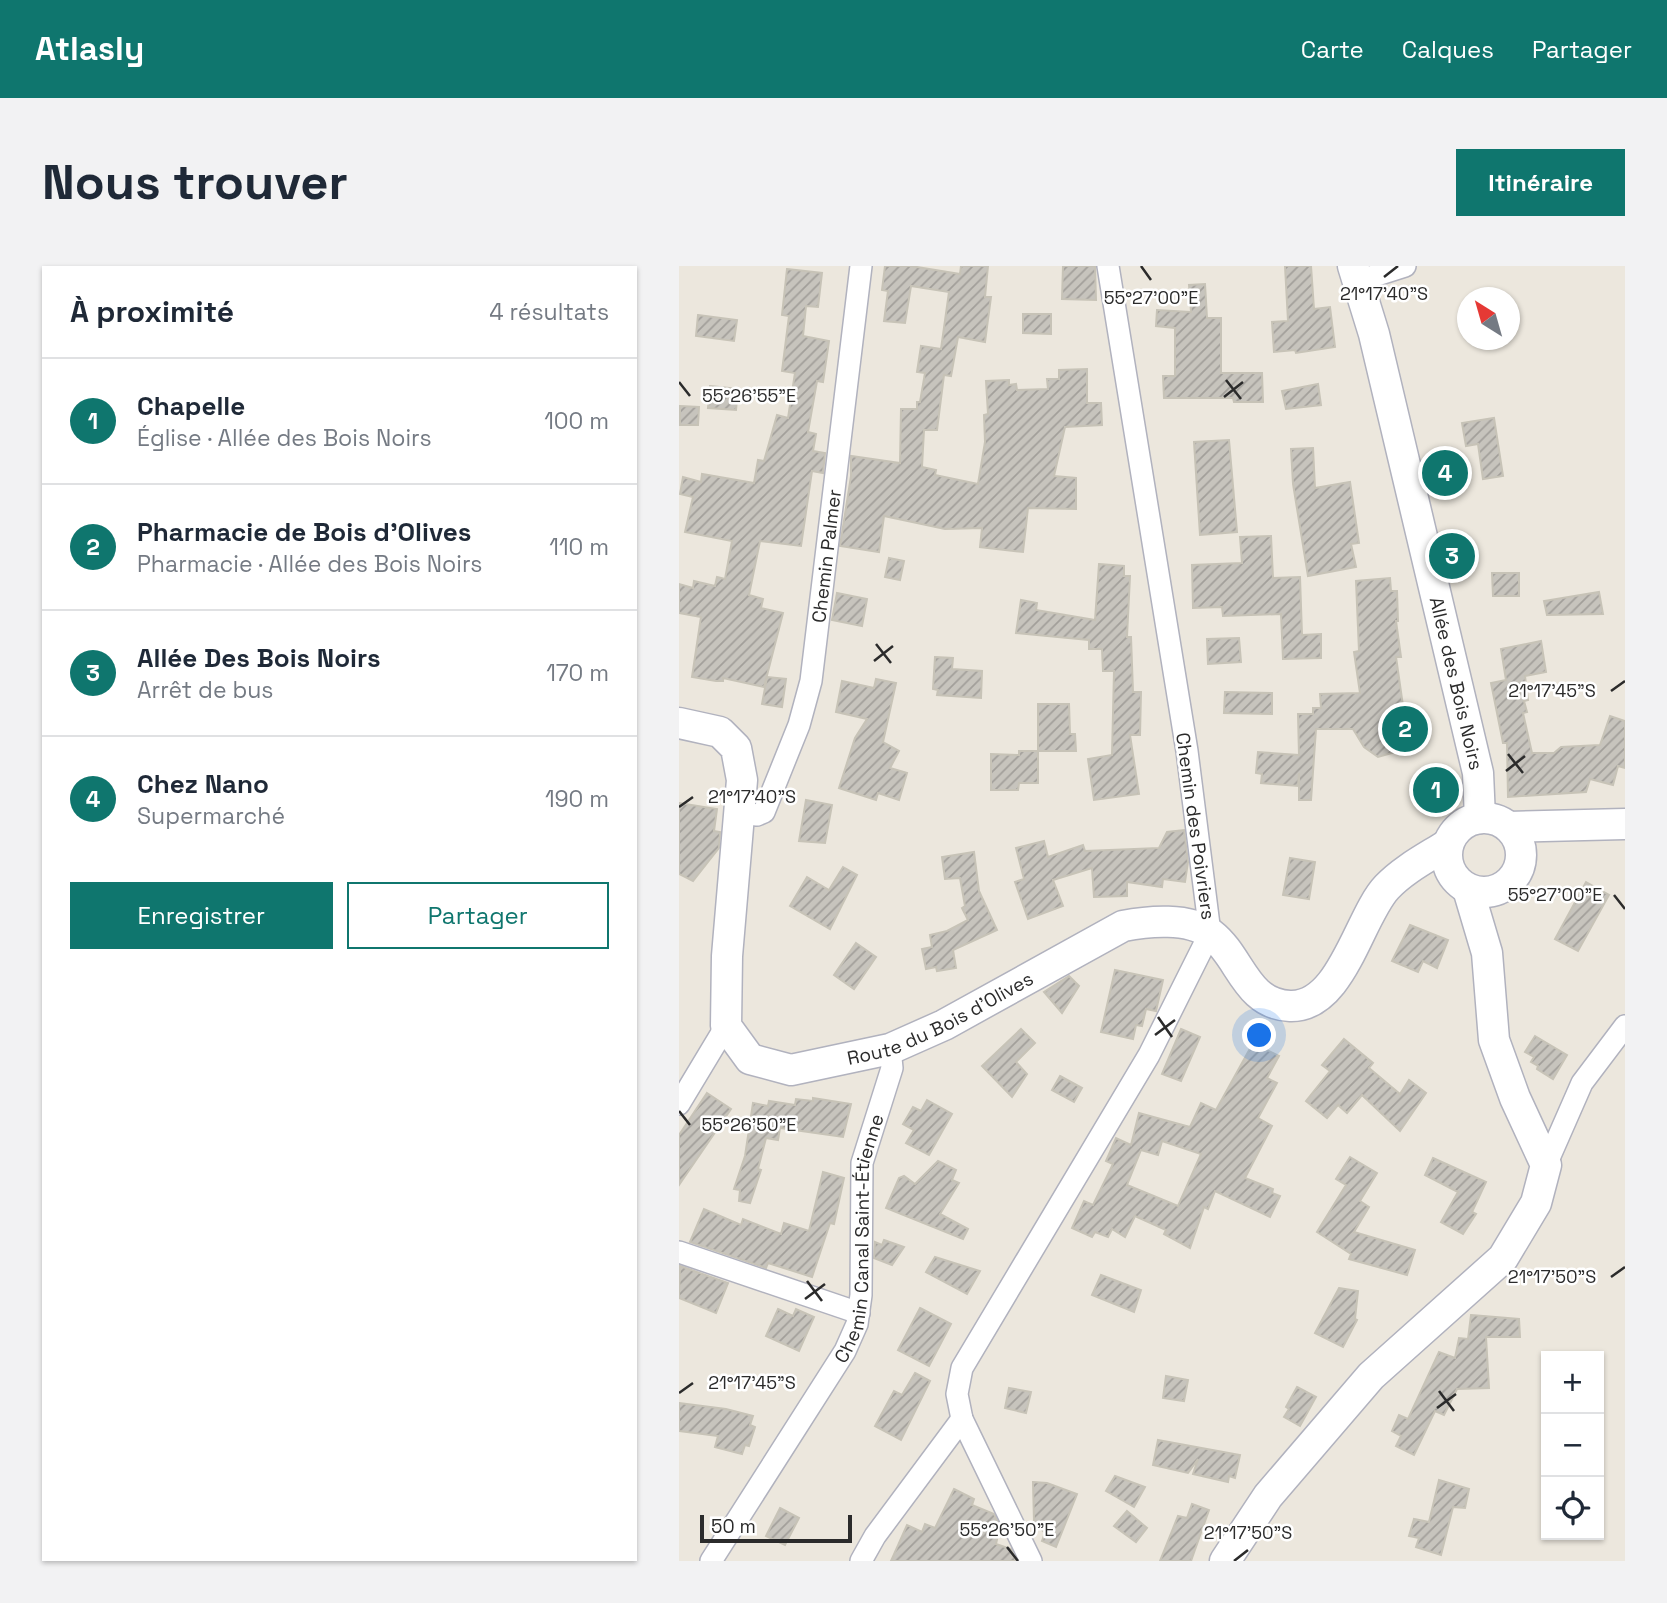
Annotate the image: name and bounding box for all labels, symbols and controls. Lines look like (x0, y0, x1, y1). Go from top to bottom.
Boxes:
text: Atlasly (35, 28, 144, 70)
text: Carte (1301, 34, 1364, 65)
text: Calques (1402, 34, 1494, 65)
text: Partager (1532, 34, 1632, 65)
button: Itinéraire (1456, 149, 1625, 216)
text: Nous trouver (42, 151, 348, 213)
text: 21°17'40"S (1340, 282, 1428, 305)
text: 55°27'00"E (1104, 286, 1198, 309)
north arrow (1457, 287, 1520, 350)
text: À proximité (70, 292, 234, 331)
text: 4 résultats (489, 297, 609, 327)
text: 55°26'55"E (702, 384, 796, 407)
text: Chapelle (137, 389, 245, 423)
text: 1 (88, 406, 98, 436)
text: 100 m (544, 406, 609, 436)
text: Église · Allée des Bois Noirs (137, 423, 432, 453)
pin: 4 (1422, 447, 1468, 499)
street label: Chemin Palmer (806, 488, 847, 624)
text: Pharmacie de Bois d'Olives (137, 515, 471, 549)
pin: 3 (1429, 530, 1475, 582)
text: 2 (86, 532, 100, 562)
text: 110 m (549, 532, 609, 562)
text: Pharmacie · Allée des Bois Noirs (137, 549, 482, 579)
street label: Allée des Bois Noirs (1424, 594, 1489, 772)
text: Allée Des Bois Noirs (137, 641, 381, 675)
text: 3 (86, 658, 100, 688)
text: 170 m (546, 658, 609, 688)
text: Arrêt de bus (137, 675, 273, 705)
text: 21°17'45"S (1508, 679, 1596, 702)
pin: 2 (1382, 703, 1428, 755)
street label: Chemin des Poivriers (1170, 731, 1221, 921)
pin: 1 (1413, 764, 1459, 816)
text: Chez Nano (137, 767, 269, 801)
text: 4 (86, 784, 100, 814)
text: 190 m (545, 784, 609, 814)
text: 21°17'40"S (708, 785, 796, 808)
text: Supermarché (137, 801, 285, 831)
button: Enregistrer (70, 882, 333, 949)
button: Partager (347, 882, 609, 949)
text: 55°27'00"E (1508, 883, 1602, 906)
street label: Route du Bois d'Olives (845, 966, 1038, 1071)
your location (1242, 1018, 1276, 1052)
street label: Chemin Canal Saint-Étienne (828, 1111, 890, 1368)
text: 55°26'50"E (702, 1113, 796, 1136)
text: 21°17'50"S (1508, 1265, 1596, 1288)
map controls (1541, 1351, 1604, 1540)
button: + (1541, 1351, 1604, 1414)
text: 21°17'45"S (708, 1371, 796, 1394)
button: − (1541, 1414, 1604, 1477)
button: locate (1541, 1477, 1604, 1540)
scale bar (700, 1512, 852, 1544)
text: 50 m (711, 1514, 756, 1539)
text: 55°26'50"E (960, 1518, 1054, 1541)
text: 21°17'50"S (1204, 1521, 1292, 1544)

